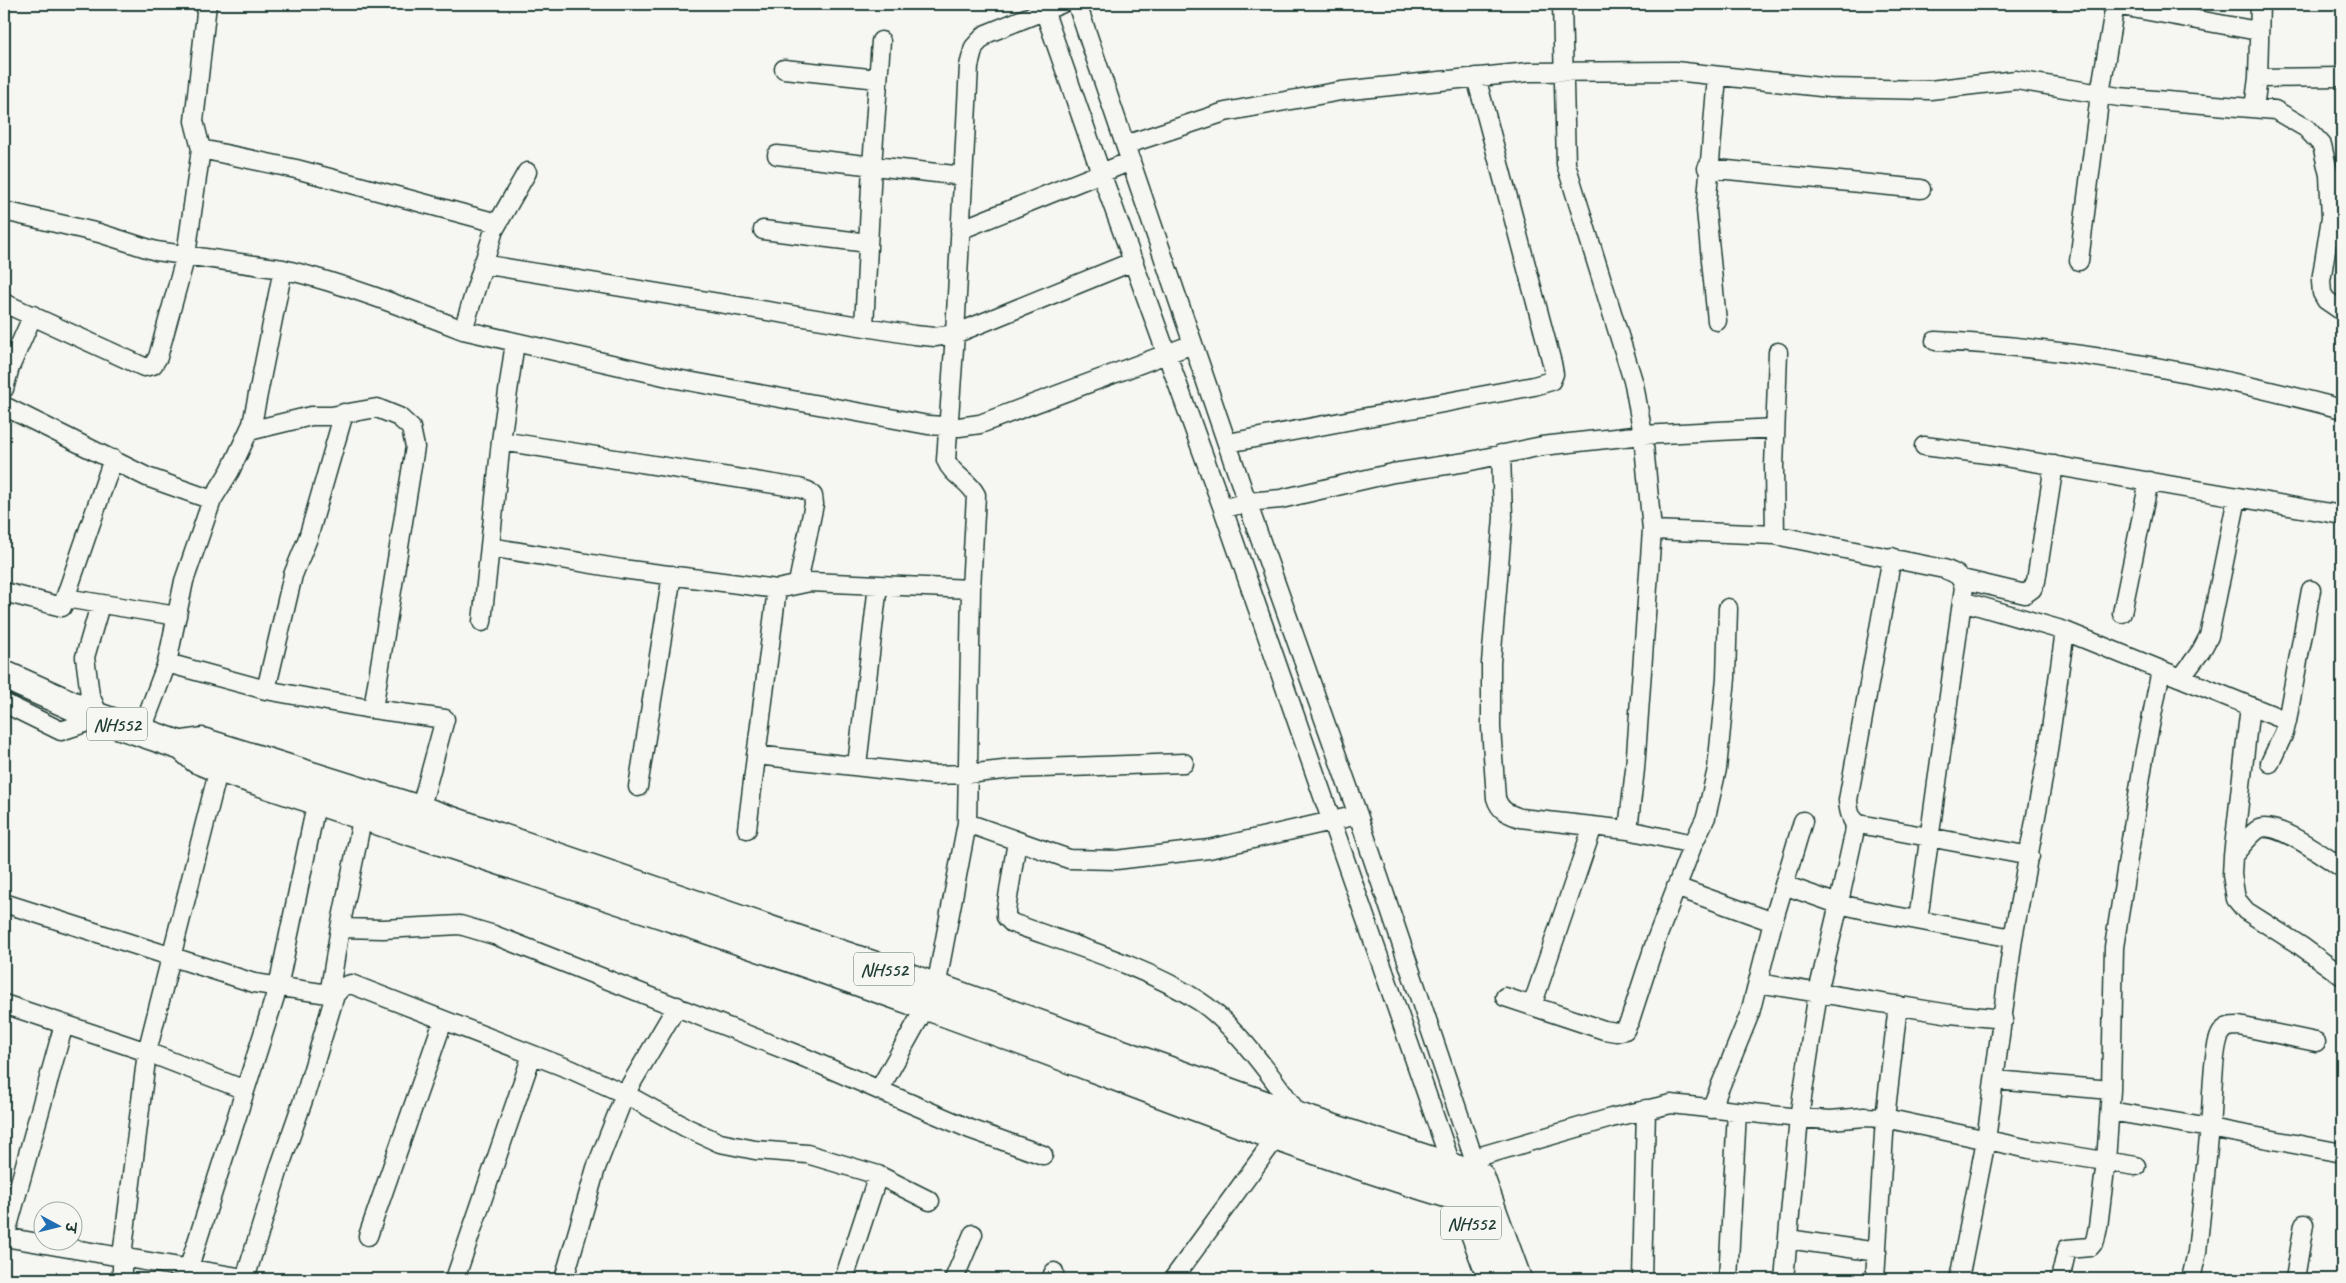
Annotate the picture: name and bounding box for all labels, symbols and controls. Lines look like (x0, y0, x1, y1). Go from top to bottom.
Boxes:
road number: NH552 (87, 708, 147, 741)
road number: NH552 (854, 952, 914, 986)
north arrow (32, 1200, 82, 1250)
road number: NH552 (1441, 1206, 1501, 1240)
text: उ (61, 1220, 80, 1235)

